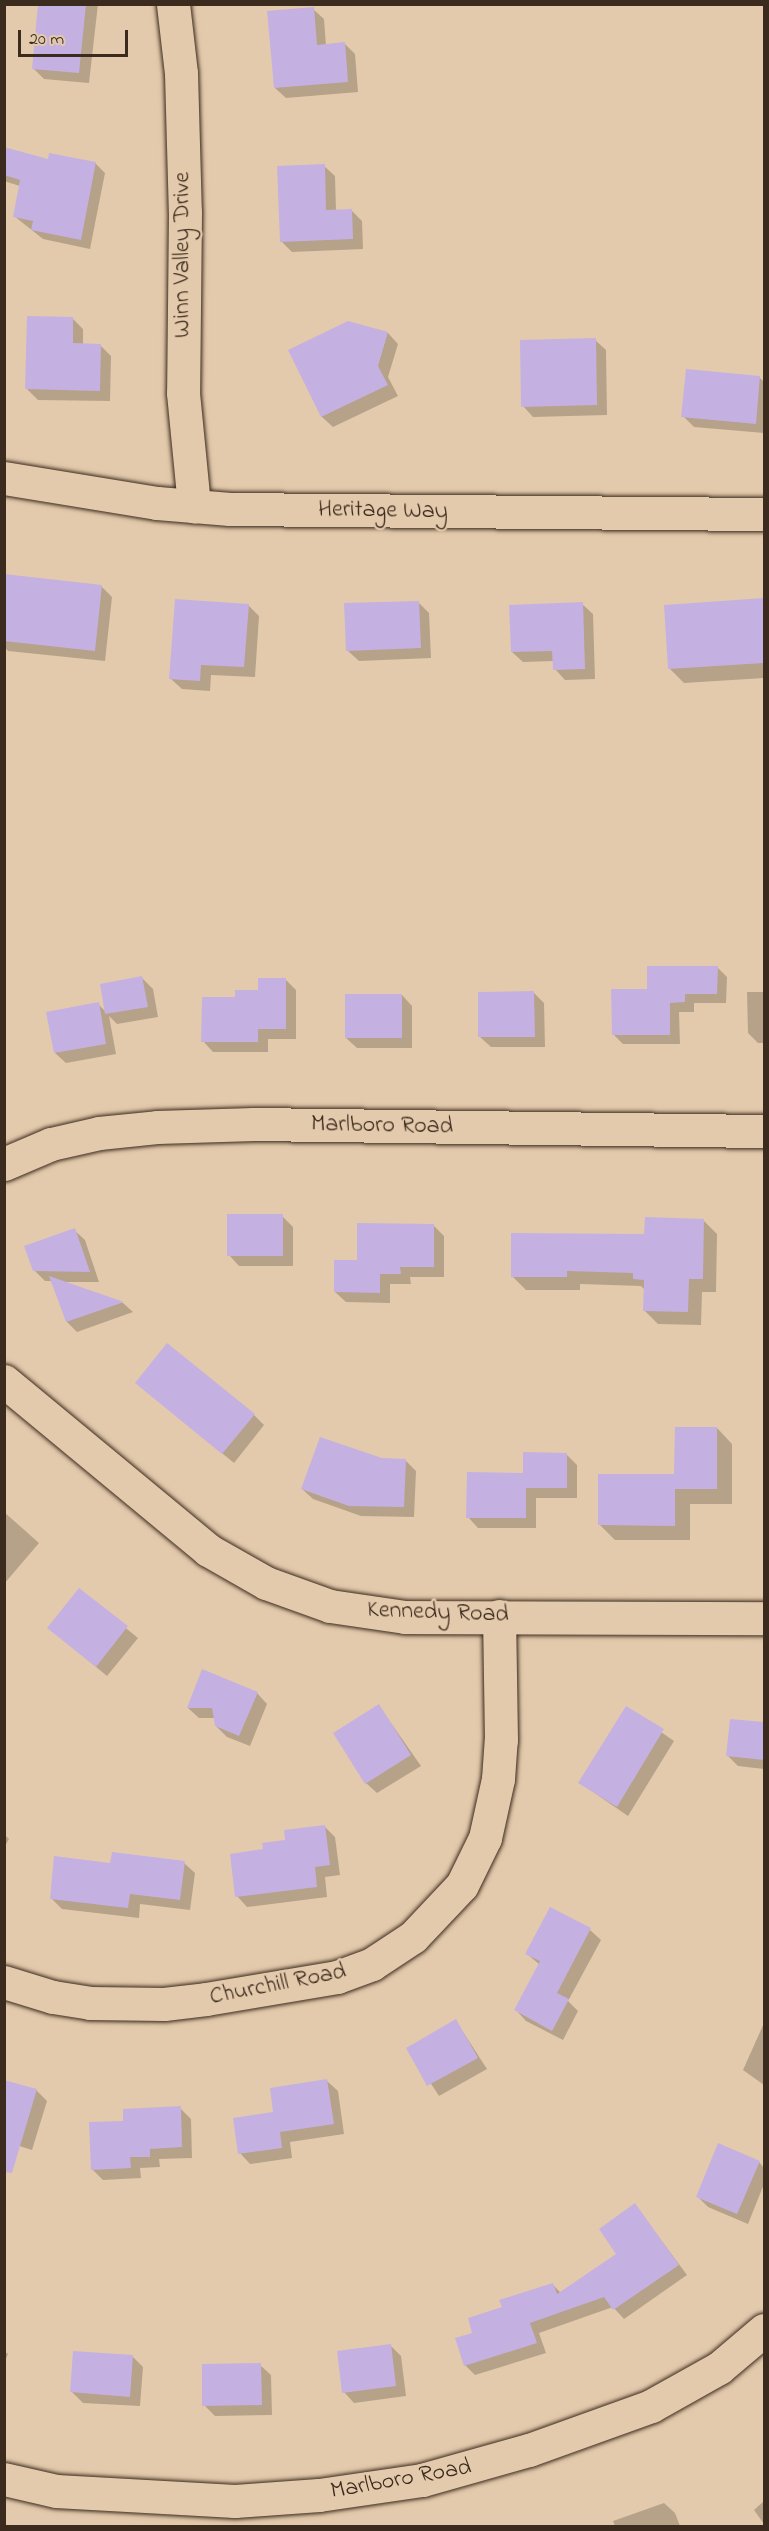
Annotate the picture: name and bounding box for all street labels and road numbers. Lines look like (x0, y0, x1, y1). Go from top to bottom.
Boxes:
street label: Winn Valley Drive (169, 172, 197, 338)
street label: Heritage Way (318, 495, 448, 527)
street label: Marlboro Road (311, 1110, 453, 1142)
street label: Kennedy Road (367, 1596, 509, 1630)
street label: Churchill Road (207, 1958, 349, 2012)
street label: Marlboro Road (328, 2453, 474, 2507)

